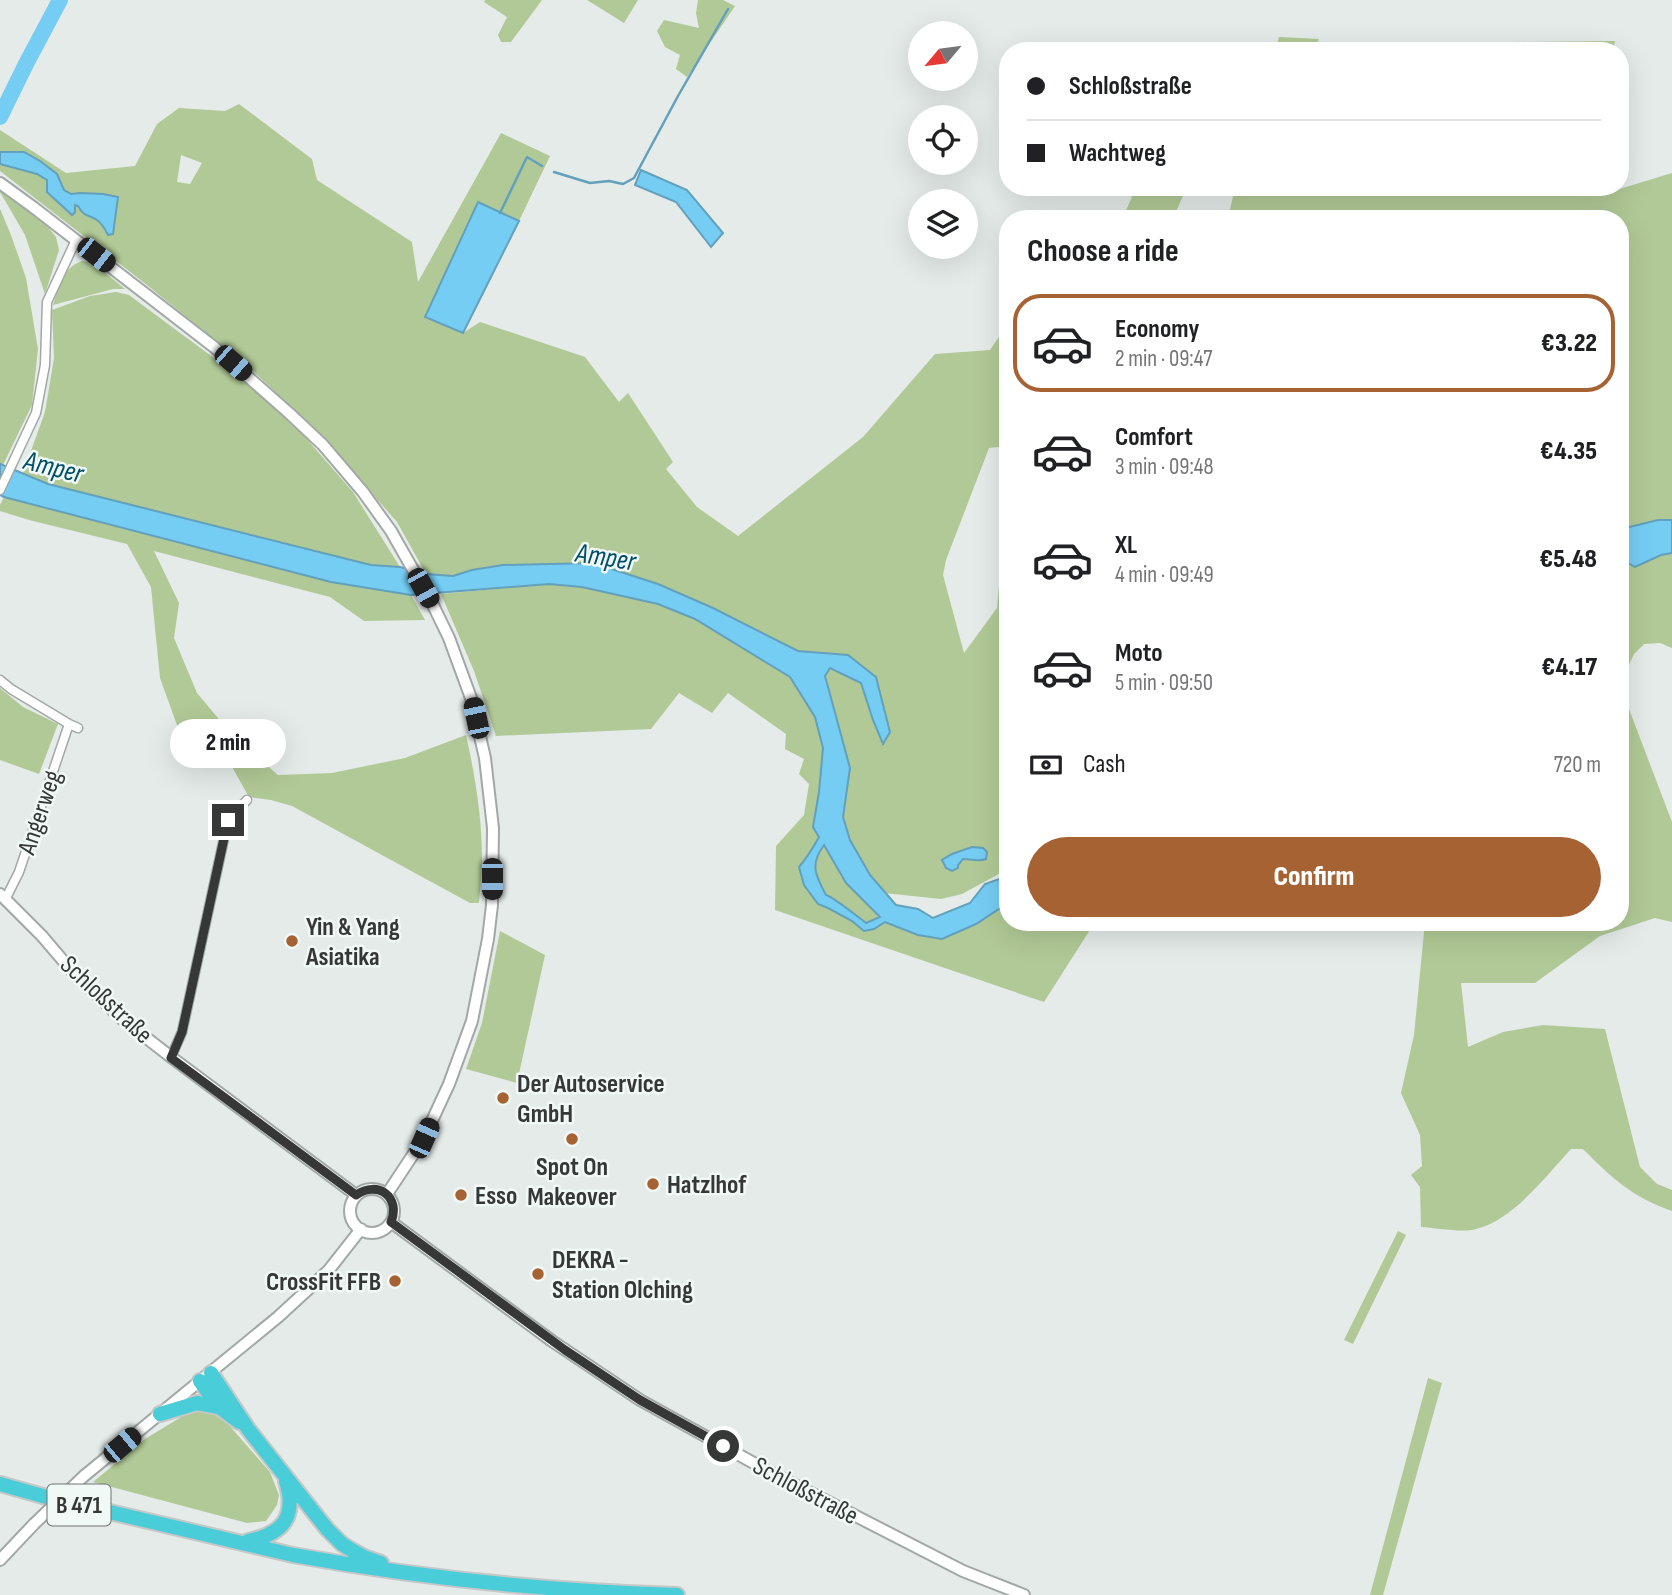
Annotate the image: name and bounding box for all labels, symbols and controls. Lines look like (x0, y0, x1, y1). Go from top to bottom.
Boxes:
north arrow (908, 21, 978, 91)
map controls (908, 21, 978, 259)
text: Schloßstraße (1069, 71, 1192, 102)
button: locate (908, 105, 978, 175)
text: Wachtweg (1069, 138, 1166, 169)
button: layers (908, 189, 978, 259)
text: Choose a ride (1027, 232, 1179, 271)
car (73, 234, 120, 276)
icon: car (1031, 312, 1094, 375)
text: Economy (1115, 314, 1199, 345)
text: €3.22 (1541, 328, 1597, 359)
car (211, 341, 256, 385)
text: 2 min · 09:47 (1115, 345, 1212, 373)
icon: car (1031, 420, 1094, 483)
text: Comfort (1115, 422, 1193, 453)
text: €4.35 (1540, 436, 1597, 467)
water label: Amper (20, 444, 88, 491)
text: 3 min · 09:48 (1115, 453, 1214, 481)
icon: car (1031, 528, 1094, 591)
text: XL (1115, 530, 1137, 561)
water label: Amper (573, 536, 639, 579)
text: €5.48 (1539, 544, 1597, 575)
text: 4 min · 09:49 (1115, 561, 1214, 589)
car (404, 565, 443, 611)
icon: car (1031, 636, 1094, 699)
text: Moto (1115, 638, 1163, 669)
text: €4.17 (1541, 652, 1597, 683)
text: 5 min · 09:50 (1115, 669, 1213, 697)
car (462, 695, 491, 741)
callout: 2 min (170, 718, 286, 768)
text: 2 min (206, 729, 250, 757)
icon: cash (1027, 746, 1065, 784)
text: Cash (1083, 749, 1126, 780)
text: 720 m (1554, 751, 1601, 779)
street label: Angerweg (11, 766, 69, 859)
route end (212, 804, 244, 836)
button: Confirm (1027, 837, 1601, 917)
car (482, 858, 503, 900)
place label: Yin & Yang Asiatika (305, 912, 400, 973)
marker: Yin & Yang Asiatika (284, 933, 300, 949)
street label: Schloßstraße (53, 950, 159, 1051)
place label: Der Autoservice GmbH (517, 1069, 665, 1130)
marker: Der Autoservice GmbH (495, 1090, 511, 1106)
car (406, 1115, 443, 1161)
marker: Spot On Makeover (564, 1131, 580, 1147)
place label: Spot On Makeover (527, 1152, 617, 1213)
place label: Hatzlhof (667, 1170, 747, 1201)
marker: Hatzlhof (645, 1176, 661, 1192)
place label: Esso (475, 1181, 517, 1212)
marker: Esso (453, 1187, 469, 1203)
place label: DEKRA - Station Olching (552, 1245, 693, 1306)
marker: DEKRA - Station Olching (530, 1266, 546, 1282)
place label: CrossFit FFB (266, 1267, 381, 1298)
marker: CrossFit FFB (387, 1273, 403, 1289)
car (100, 1423, 145, 1467)
route start (707, 1430, 739, 1462)
street label: Schloßstraße (747, 1451, 863, 1532)
road number: B 471 (48, 1484, 110, 1526)

